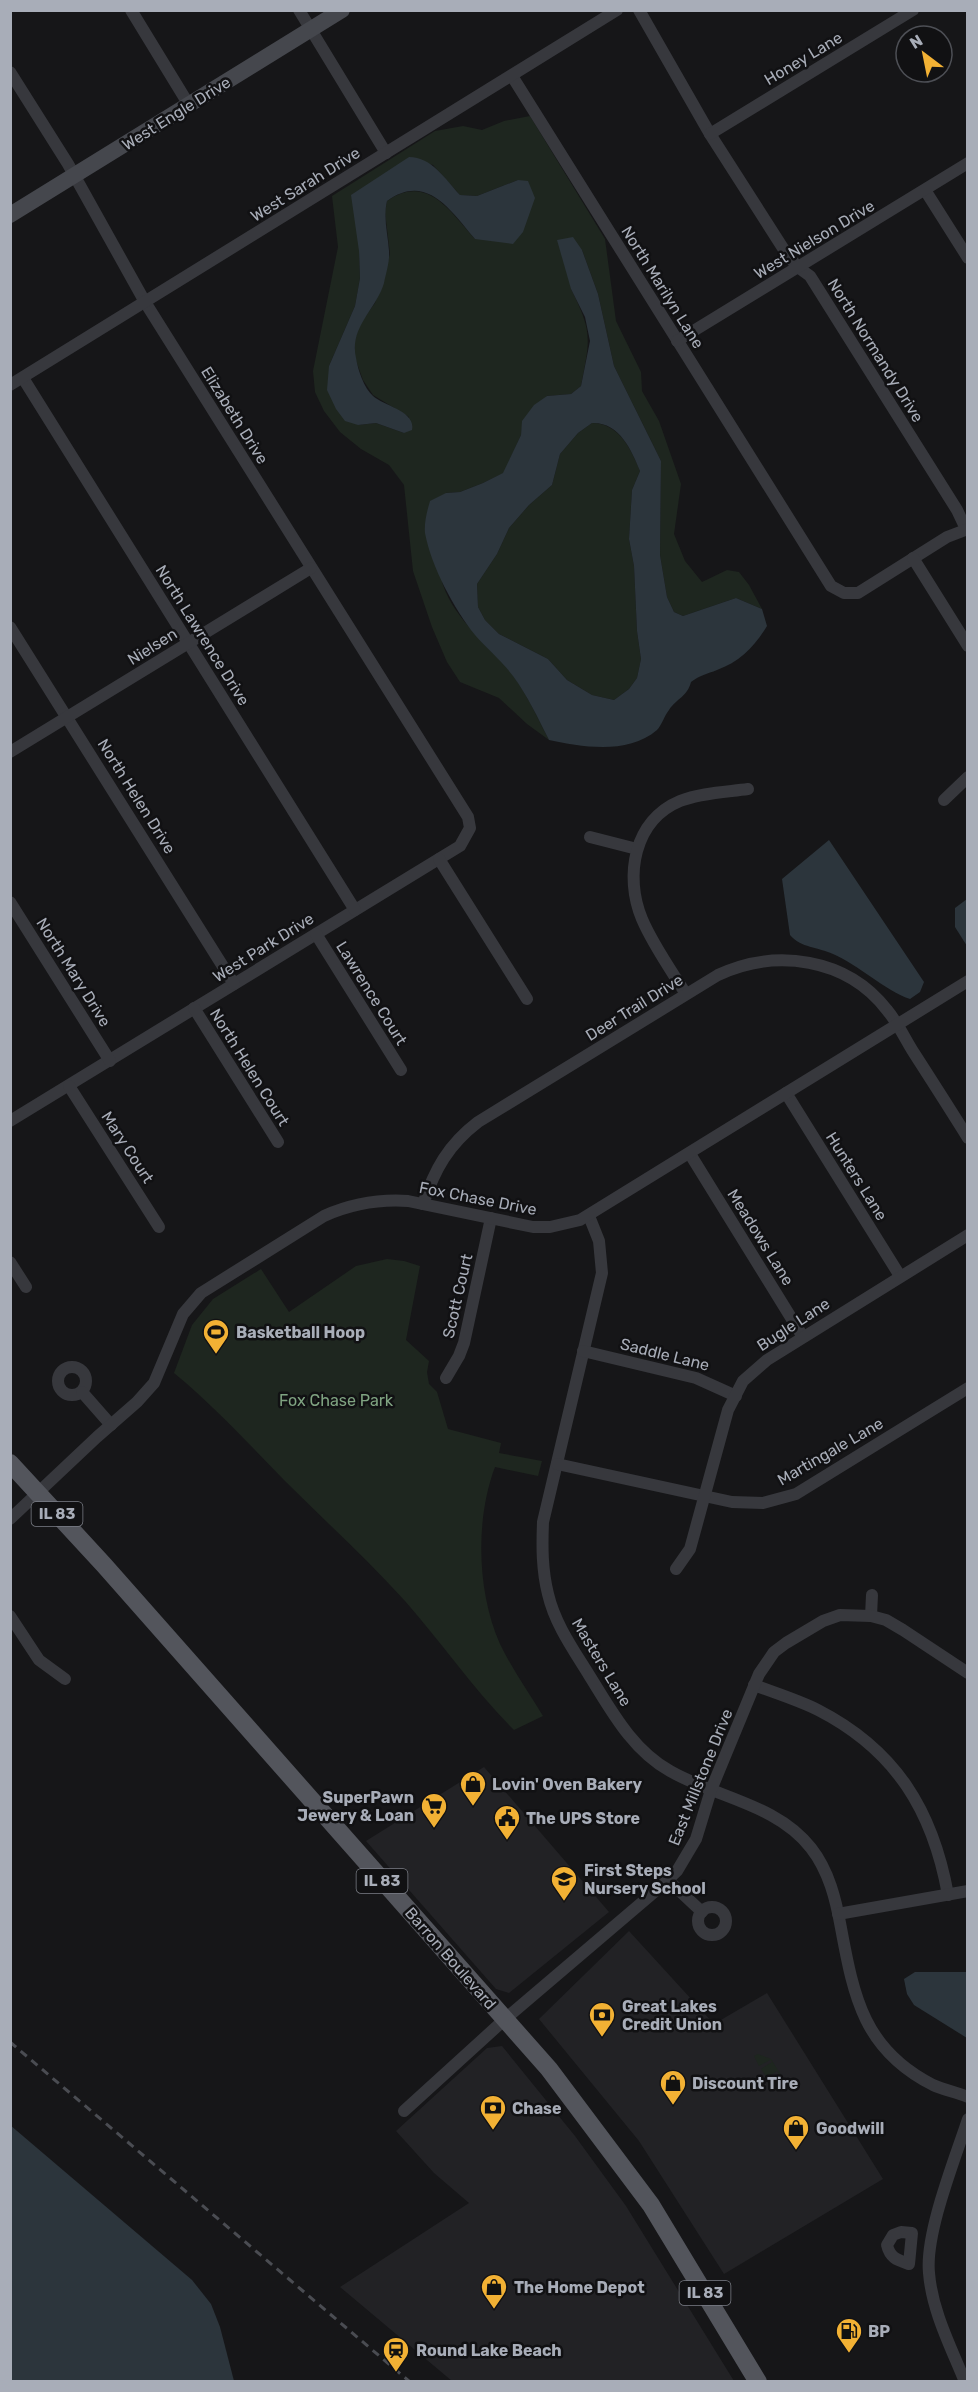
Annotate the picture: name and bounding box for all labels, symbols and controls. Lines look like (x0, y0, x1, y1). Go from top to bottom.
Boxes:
north arrow (894, 24, 954, 84)
street label: Honey Lane (761, 28, 846, 89)
text: N (906, 31, 926, 53)
street label: West Engle Drive (119, 72, 234, 154)
street label: West Sarah Drive (247, 143, 364, 226)
street label: West Nielson Drive (751, 196, 878, 283)
street label: North Marilyn Lane (617, 223, 708, 352)
street label: North Normandy Drive (824, 275, 928, 426)
street label: Elizabeth Drive (197, 363, 272, 468)
street label: North Lawrence Drive (152, 562, 254, 709)
street label: Nielsen (124, 624, 180, 669)
street label: North Helen Drive (94, 735, 180, 857)
street label: West Park Drive (209, 909, 317, 986)
street label: North Mary Drive (32, 914, 115, 1030)
street label: Lawrence Court (332, 938, 411, 1049)
street label: Deer Trail Drive (582, 970, 686, 1045)
street label: North Helen Court (206, 1005, 293, 1130)
street label: Mary Court (97, 1108, 158, 1187)
street label: Hunters Lane (822, 1129, 891, 1224)
street label: Fox Chase Drive (417, 1178, 538, 1219)
street label: Meadows Lane (723, 1186, 798, 1289)
street label: Scott Court (439, 1252, 476, 1340)
street label: Bugle Lane (753, 1294, 833, 1355)
sports icon: Basketball Hoop (201, 1317, 231, 1355)
place label: Basketball Hoop (236, 1323, 365, 1342)
street label: Saddle Lane (618, 1334, 711, 1375)
park label: Fox Chase Park (279, 1391, 394, 1410)
street label: Martingale Lane (774, 1413, 887, 1489)
road number: IL 83 (32, 1502, 82, 1526)
street label: Masters Lane (568, 1615, 635, 1710)
street label: East Millstone Drive (664, 1706, 737, 1848)
shop icon: Lovin' Oven Bakery (458, 1769, 488, 1807)
place label: Lovin' Oven Bakery (492, 1775, 642, 1794)
place label: SuperPawn Jewery & Loan (297, 1788, 414, 1825)
supermarket icon: SuperPawn Jewery & Loan (419, 1791, 449, 1829)
public building icon: The UPS Store (492, 1803, 522, 1841)
place label: The UPS Store (526, 1809, 640, 1828)
place label: First Steps Nursery School (584, 1861, 706, 1898)
school or university icon: First Steps Nursery School (549, 1864, 579, 1902)
road number: IL 83 (356, 1869, 407, 1893)
street label: Barron Boulevard (401, 1903, 500, 2013)
place label: Great Lakes Credit Union (622, 1997, 722, 2034)
bank icon: Great Lakes Credit Union (587, 2000, 617, 2038)
shop icon: Discount Tire (658, 2068, 688, 2106)
place label: Discount Tire (692, 2074, 798, 2093)
bank icon: Chase (478, 2093, 508, 2131)
place label: Chase (512, 2099, 561, 2118)
shop icon: Goodwill (781, 2113, 811, 2151)
place label: Goodwill (816, 2119, 884, 2138)
shop icon: The Home Depot (479, 2272, 509, 2310)
place label: The Home Depot (514, 2278, 645, 2297)
road number: IL 83 (680, 2281, 730, 2305)
fuel station icon: BP (834, 2316, 864, 2354)
place label: BP (868, 2322, 890, 2341)
station icon: Round Lake Beach (381, 2335, 411, 2373)
place label: Round Lake Beach (416, 2341, 562, 2360)

